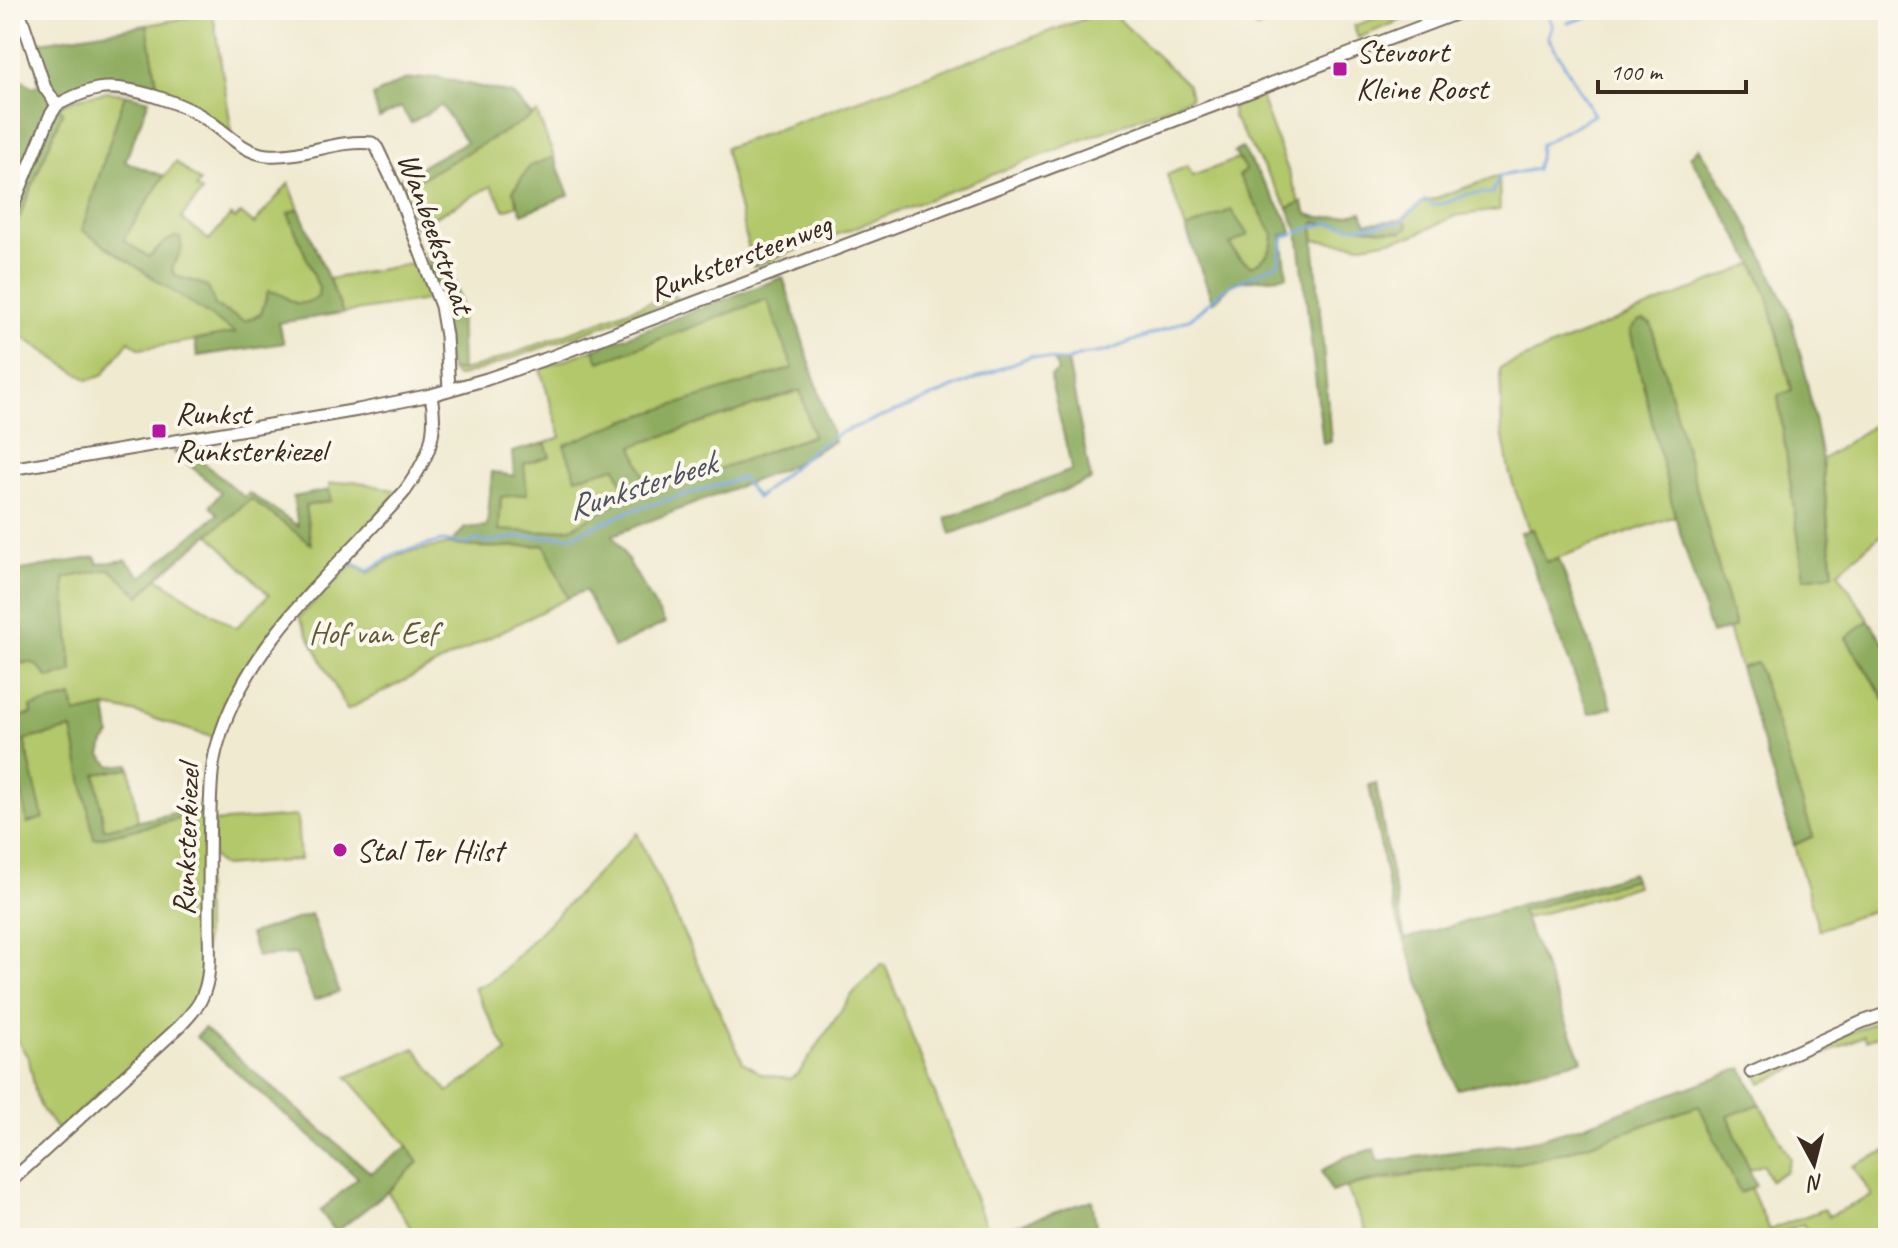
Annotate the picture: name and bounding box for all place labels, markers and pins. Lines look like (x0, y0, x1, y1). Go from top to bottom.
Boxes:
place label: Stevoort Kleine Roost (1356, 31, 1491, 109)
marker: Stevoort Kleine Roost (1331, 60, 1349, 78)
place label: Runkst Runksterkiezel (175, 393, 332, 471)
marker: Runkst Runksterkiezel (150, 422, 168, 440)
place label: Stal Ter Hilst (356, 830, 508, 871)
marker: Stal Ter Hilst (331, 841, 349, 859)

